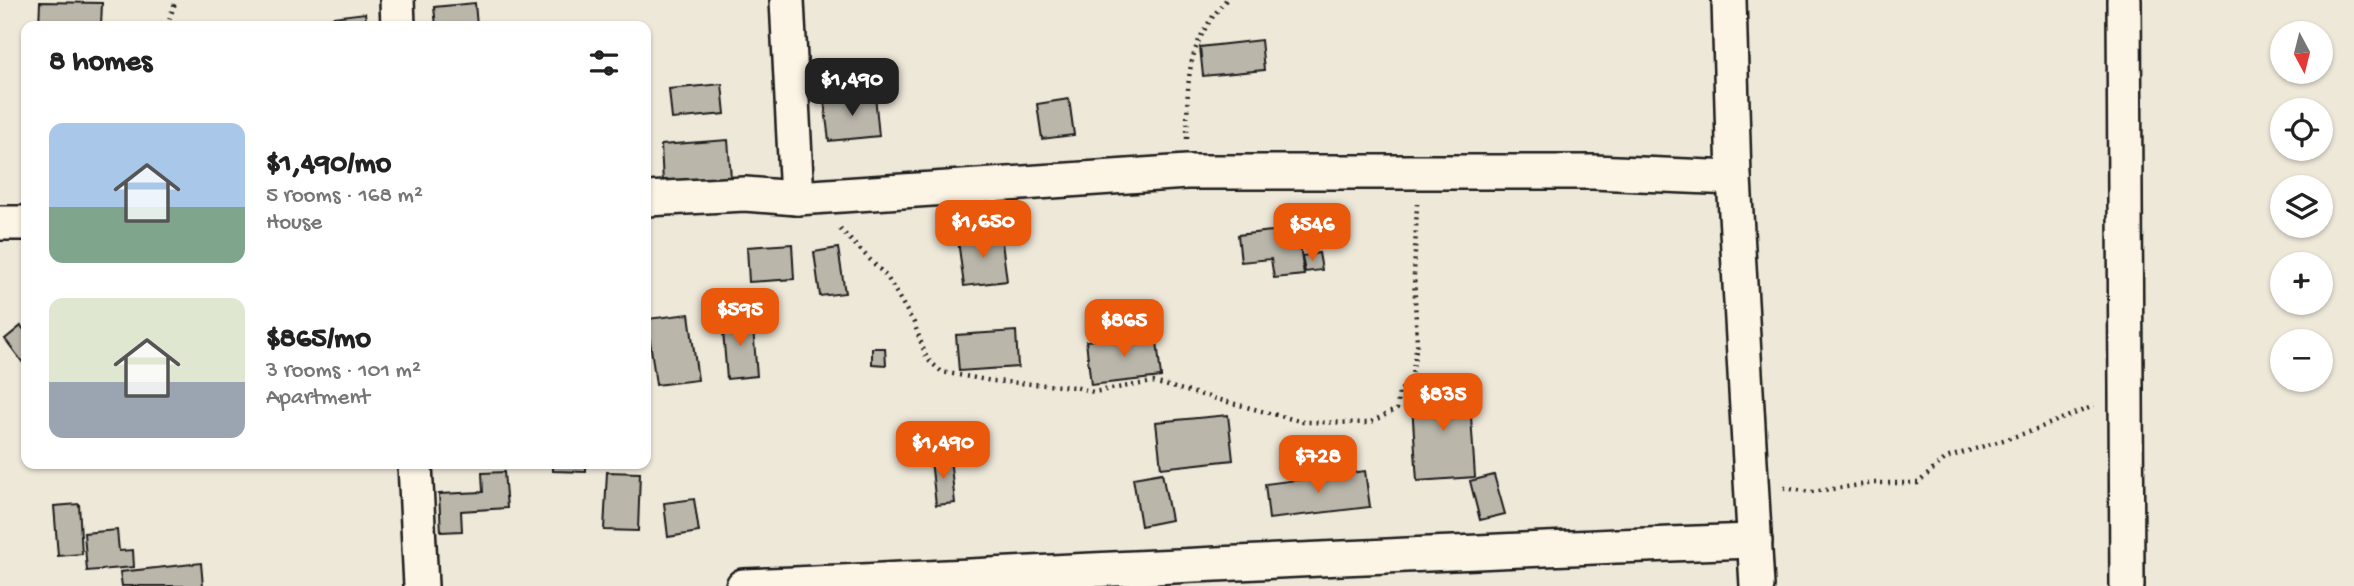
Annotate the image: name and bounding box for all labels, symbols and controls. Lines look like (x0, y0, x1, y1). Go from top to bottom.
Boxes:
north arrow (2270, 21, 2333, 84)
map controls (2270, 21, 2333, 392)
icon: filters (585, 44, 623, 82)
text: 8 homes (49, 46, 152, 81)
pin: $1,490 (795, 58, 909, 118)
text: $1,490 (821, 67, 883, 94)
button: locate (2270, 98, 2333, 161)
text: $1,490/mo (266, 148, 391, 183)
icon: home (105, 151, 189, 235)
button: layers (2270, 175, 2333, 238)
text: 5 rooms · 168 m² (266, 183, 423, 210)
pin: $1,650 (926, 201, 1040, 260)
pin: $546 (1271, 204, 1353, 263)
text: $1,650 (951, 209, 1015, 236)
text: House (266, 210, 322, 237)
text: $546 (1290, 212, 1334, 239)
button: + (2270, 252, 2333, 315)
pin: $595 (699, 288, 781, 348)
text: $595 (717, 297, 763, 324)
pin: $865 (1083, 300, 1165, 359)
text: $865 (1101, 308, 1147, 335)
text: $865/mo (266, 323, 371, 358)
icon: home (105, 326, 189, 410)
button: − (2270, 329, 2333, 392)
text: 3 rooms · 101 m² (266, 358, 421, 385)
pin: $835 (1402, 374, 1484, 433)
text: $835 (1420, 382, 1466, 409)
text: Apartment (266, 385, 370, 412)
pin: $1,490 (886, 421, 1000, 481)
text: $1,490 (912, 430, 974, 457)
pin: $728 (1277, 435, 1359, 495)
text: $728 (1295, 444, 1341, 471)

